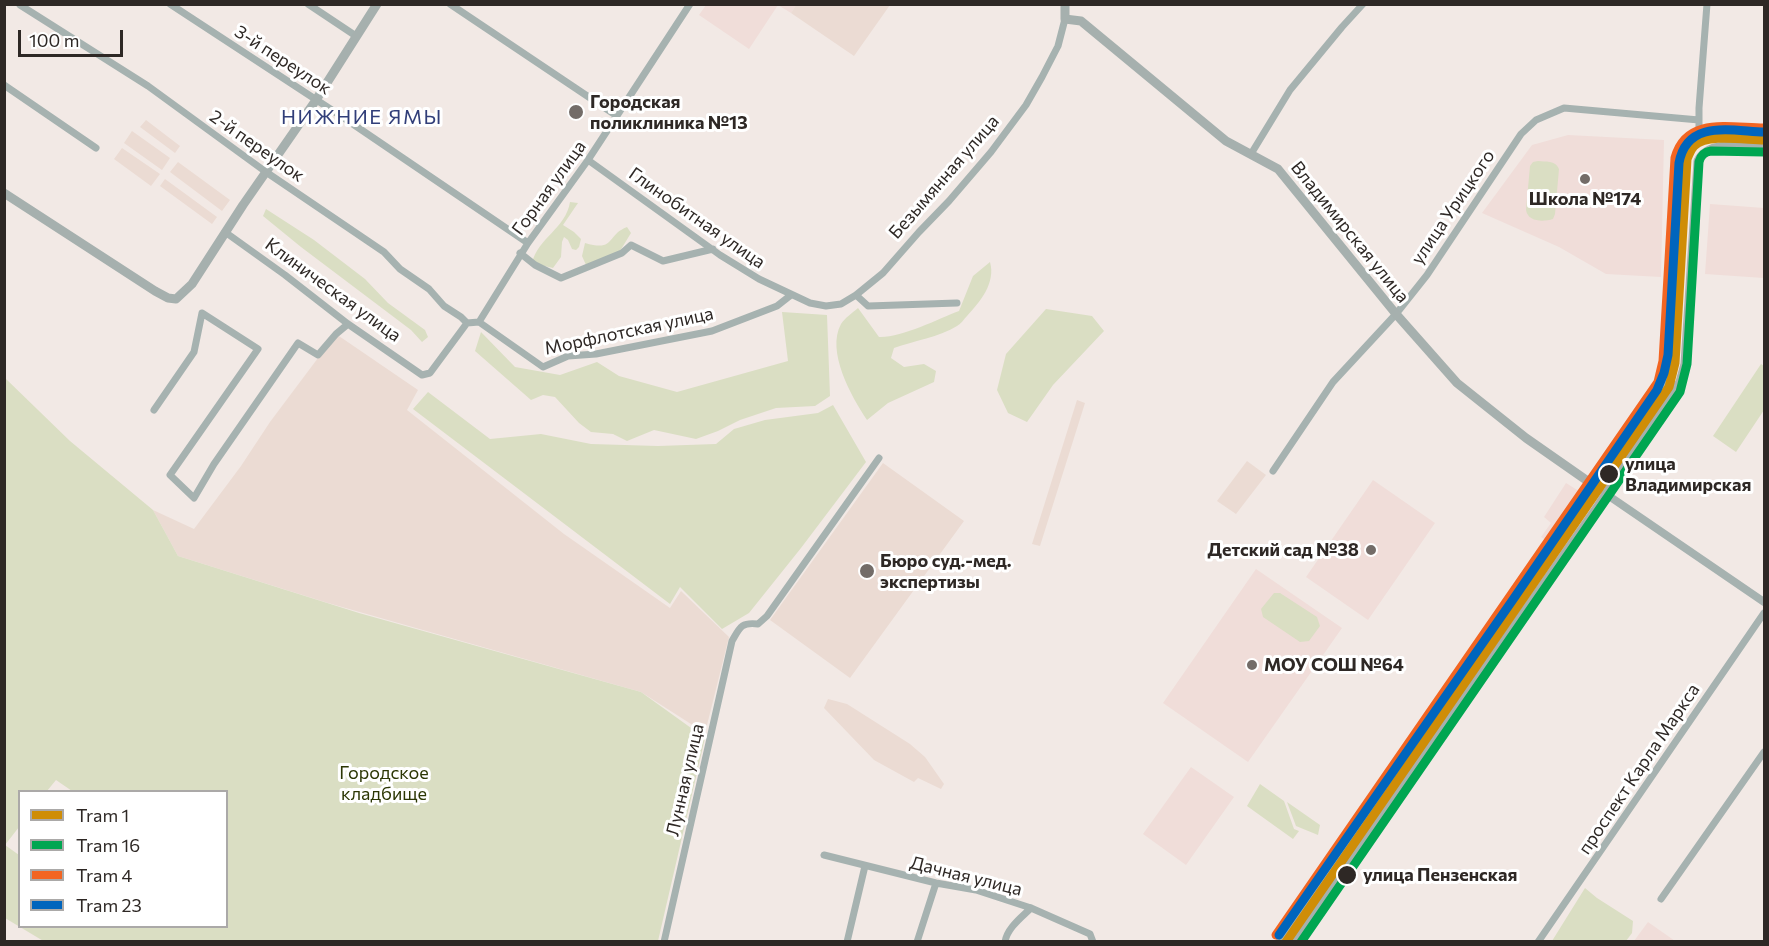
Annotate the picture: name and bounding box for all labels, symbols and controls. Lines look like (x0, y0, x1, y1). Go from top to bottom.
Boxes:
scale bar (21, 18, 126, 56)
street label: 3-й переулок (231, 21, 335, 99)
text: 100 m (29, 29, 79, 51)
place label: Городская поликлиника №13 (590, 91, 748, 134)
marker: Городская поликлиника №13 (567, 103, 585, 121)
street label: 2-й переулок (206, 105, 308, 187)
district label: НИЖНИЕ ЯМЫ (281, 105, 443, 129)
street label: Безымянная улица (884, 111, 1004, 243)
street label: Горная улица (507, 136, 591, 240)
street label: улица Урицкого (1407, 146, 1499, 268)
street label: Владимирская улица (1286, 157, 1414, 307)
street label: Глинобитная улица (625, 163, 769, 273)
marker: Школа №174 (1578, 172, 1592, 186)
place label: Школа №174 (1529, 188, 1641, 210)
street label: Клиническая улица (261, 234, 405, 346)
street label: Морфлотская улица (543, 303, 715, 359)
place label: улица Владимирская (1625, 453, 1751, 496)
marker: улица Владимирская (1598, 463, 1620, 485)
place label: Детский сад №38 (1207, 539, 1359, 561)
marker: Детский сад №38 (1364, 543, 1378, 557)
place label: Бюро суд.-мед. экспертизы (880, 550, 1012, 592)
marker: Бюро суд.-мед. экспертизы (858, 562, 876, 580)
place label: МОУ СОШ №64 (1264, 654, 1404, 676)
marker: МОУ СОШ №64 (1245, 658, 1259, 672)
street label: проспект Карла Маркса (1574, 680, 1704, 858)
street label: Лунная улица (662, 722, 708, 838)
park label: Городское кладбище (339, 762, 429, 804)
legend (18, 790, 228, 928)
text: Tram 1 (76, 804, 129, 826)
text: Tram 16 (76, 834, 140, 856)
street label: Дачная улица (908, 852, 1024, 900)
text: Tram 4 (76, 864, 132, 886)
marker: улица Пензенская (1336, 864, 1358, 886)
place label: улица Пензенская (1363, 864, 1517, 886)
text: Tram 23 (76, 894, 142, 916)

